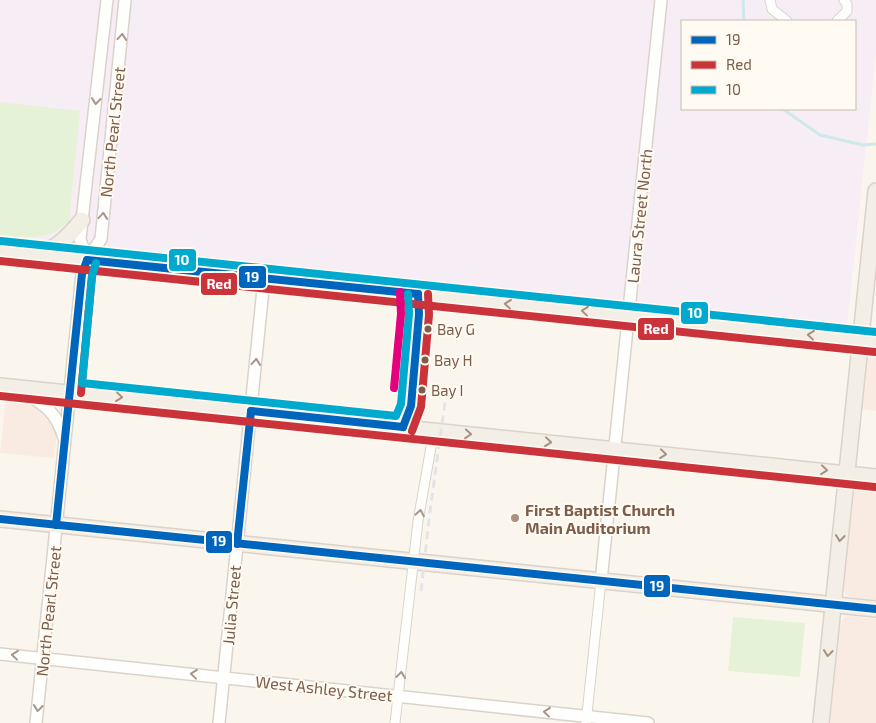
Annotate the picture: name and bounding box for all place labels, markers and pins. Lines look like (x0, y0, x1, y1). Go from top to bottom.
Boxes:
place label: Bay G (437, 320, 475, 338)
marker: Bay G (423, 324, 433, 334)
place label: Bay H (434, 351, 473, 369)
marker: Bay H (420, 355, 430, 365)
place label: Bay I (431, 381, 463, 399)
marker: Bay I (417, 385, 427, 395)
place label: First Baptist Church Main Auditorium (525, 500, 675, 537)
marker: First Baptist Church Main Auditorium (509, 512, 521, 524)

